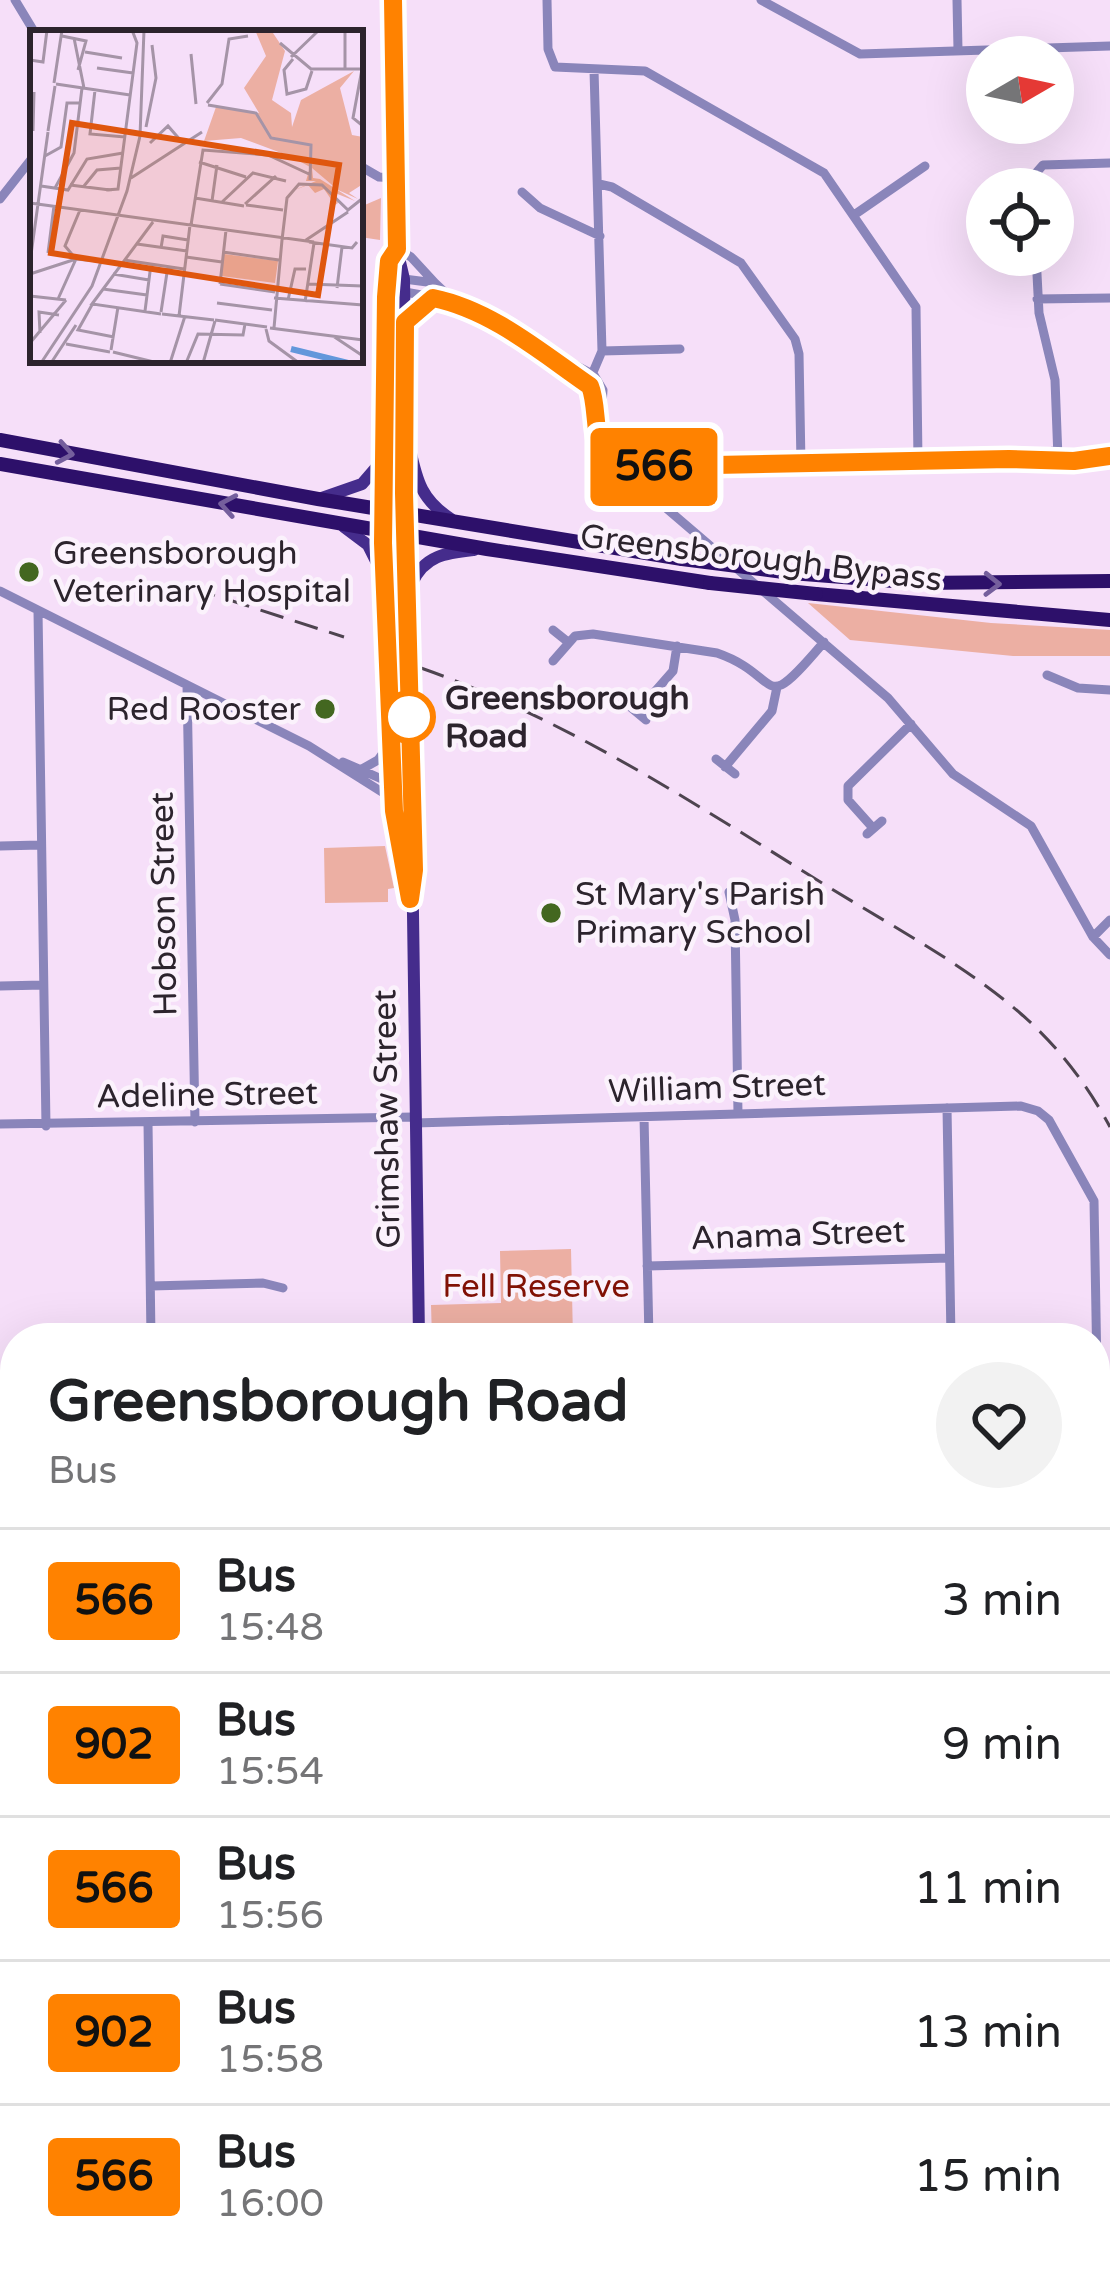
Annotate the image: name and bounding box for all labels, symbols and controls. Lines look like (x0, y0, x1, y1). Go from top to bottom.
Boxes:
inset map (30, 30, 363, 363)
north arrow (966, 36, 1074, 144)
map controls (966, 36, 1074, 276)
button: locate (966, 168, 1074, 276)
line badge: 566 (585, 428, 723, 506)
one-way arrow (55, 439, 75, 465)
text: 566 (614, 441, 694, 492)
one-way arrow (218, 493, 238, 518)
street label: Greensborough Bypass (578, 516, 944, 600)
place label: Greensborough Veterinary Hospital (53, 534, 351, 611)
marker: Greensborough Veterinary Hospital (16, 559, 42, 585)
one-way arrow (983, 570, 1002, 596)
place label: Greensborough Road (445, 679, 690, 756)
place label: Red Rooster (106, 690, 301, 729)
marker: Greensborough Road (384, 692, 434, 742)
marker: Red Rooster (312, 696, 338, 722)
street label: Hobson Street (143, 792, 185, 1016)
place label: St Mary's Parish Primary School (575, 875, 825, 952)
marker: St Mary's Parish Primary School (538, 900, 564, 926)
street label: Grimshaw Street (365, 989, 409, 1249)
street label: William Street (608, 1065, 826, 1111)
street label: Adeline Street (96, 1074, 318, 1116)
street label: Anama Street (690, 1212, 906, 1258)
park label: Fell Reserve (442, 1267, 630, 1306)
button: heart (936, 1362, 1062, 1488)
text: Greensborough Road (48, 1368, 628, 1436)
text: Bus (48, 1447, 117, 1494)
text: Bus (216, 1550, 296, 1604)
text: 3 min (942, 1574, 1062, 1628)
text: 566 (74, 1575, 154, 1626)
text: 15:48 (216, 1604, 324, 1651)
text: Bus (216, 1694, 296, 1748)
text: 9 min (942, 1718, 1062, 1772)
text: 902 (74, 1719, 154, 1770)
text: 15:54 (216, 1748, 324, 1795)
text: Bus (216, 1838, 296, 1892)
text: 11 min (914, 1862, 1062, 1916)
text: 566 (74, 1863, 154, 1914)
text: 15:56 (216, 1892, 324, 1939)
text: Bus (216, 1982, 296, 2036)
text: 13 min (914, 2006, 1062, 2060)
text: 902 (74, 2007, 154, 2058)
text: 15:58 (216, 2036, 324, 2083)
text: Bus (216, 2126, 296, 2180)
text: 15 min (914, 2150, 1062, 2204)
text: 566 (74, 2151, 154, 2202)
text: 16:00 (216, 2180, 324, 2227)

